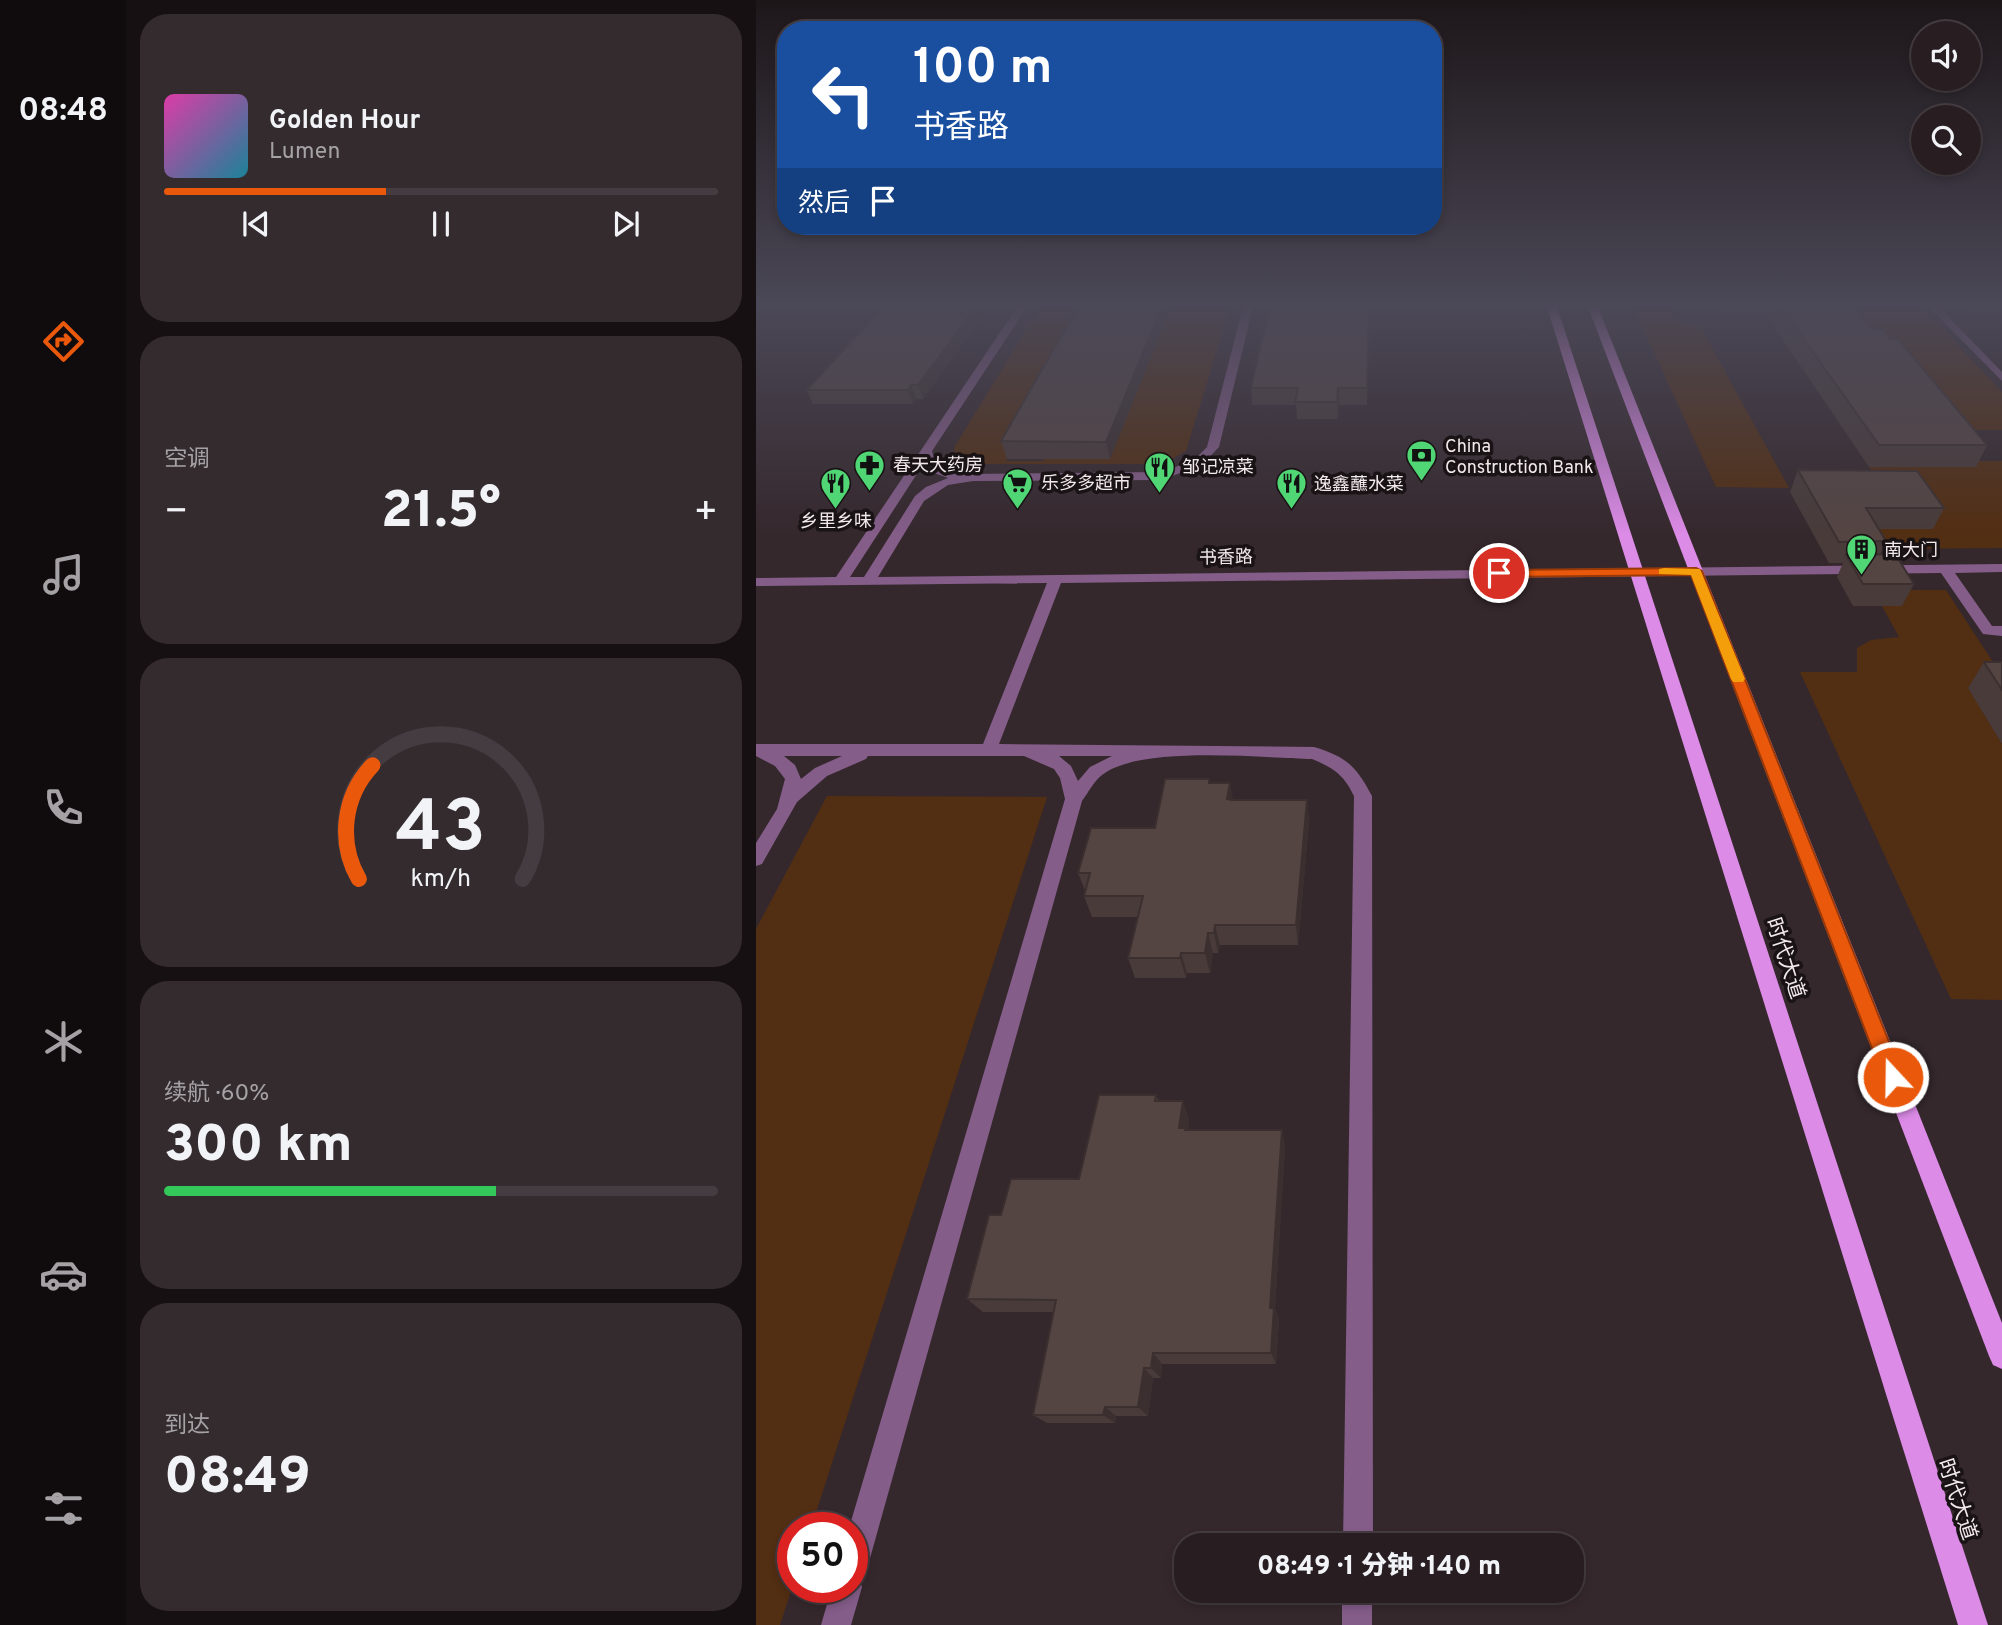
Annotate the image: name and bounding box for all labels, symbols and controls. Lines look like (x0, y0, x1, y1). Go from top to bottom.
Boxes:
map controls (1911, 21, 1981, 175)
button: sound (1911, 21, 1981, 91)
text: 100 m (913, 39, 1052, 101)
icon: left (798, 49, 889, 140)
text: 08:48 (18, 92, 108, 132)
text: Golden Hour (269, 105, 420, 138)
button: search (1911, 105, 1981, 175)
text: 书香路 (913, 109, 1009, 149)
text: Lumen (269, 138, 340, 167)
icon: arrive (864, 182, 902, 220)
text: 然后 (798, 188, 850, 221)
icon: previous (237, 205, 275, 243)
icon: pause (422, 205, 460, 243)
icon: next (607, 205, 645, 243)
icon: directions (39, 317, 88, 366)
place label: China Construction Bank (1445, 436, 1594, 480)
bank icon: China Construction Bank (1405, 439, 1439, 483)
text: 空调 (164, 446, 210, 475)
pharmacy icon: 春天大药房 (853, 448, 887, 492)
restaurant icon: 邹记凉菜 (1142, 450, 1176, 494)
place label: 春天大药房 (893, 455, 983, 478)
place label: 邹记凉菜 (1182, 457, 1254, 480)
restaurant icon: 乡里乡味 (819, 466, 853, 510)
supermarket icon: 乐多多超市 (1001, 466, 1035, 510)
restaurant icon: 逸鑫蘸水菜 (1274, 467, 1308, 511)
place label: 乐多多超市 (1041, 473, 1131, 496)
place label: 逸鑫蘸水菜 (1314, 474, 1404, 497)
text: 21.5° (381, 480, 501, 546)
text: − (164, 489, 189, 538)
text: + (693, 489, 718, 538)
place label: 乡里乡味 (800, 511, 872, 534)
building icon: 南大门 (1844, 533, 1878, 577)
place label: 南大门 (1884, 540, 1938, 563)
pin (1469, 543, 1529, 603)
street label: 书香路 (1199, 547, 1253, 570)
icon: music (39, 550, 88, 599)
icon: arrive (1480, 554, 1518, 592)
icon: phone (39, 783, 88, 832)
text: 43 (396, 785, 486, 877)
text: km/h (411, 863, 471, 895)
street label: 时代大道 (1759, 914, 1810, 1003)
icon: climate (39, 1017, 88, 1066)
position arrow (1856, 1040, 1930, 1114)
text: 续航 · 60% (164, 1080, 269, 1109)
text: 300 km (164, 1114, 352, 1180)
icon: car (39, 1250, 88, 1299)
text: 到达 (164, 1412, 210, 1441)
text: 08:49 (164, 1446, 311, 1512)
street label: 时代大道 (1931, 1455, 1982, 1544)
icon: filters (39, 1484, 88, 1533)
speed limit sign: 50 (777, 1512, 868, 1603)
text: 08:49 · 1 分钟 · 140 m (1257, 1551, 1501, 1584)

